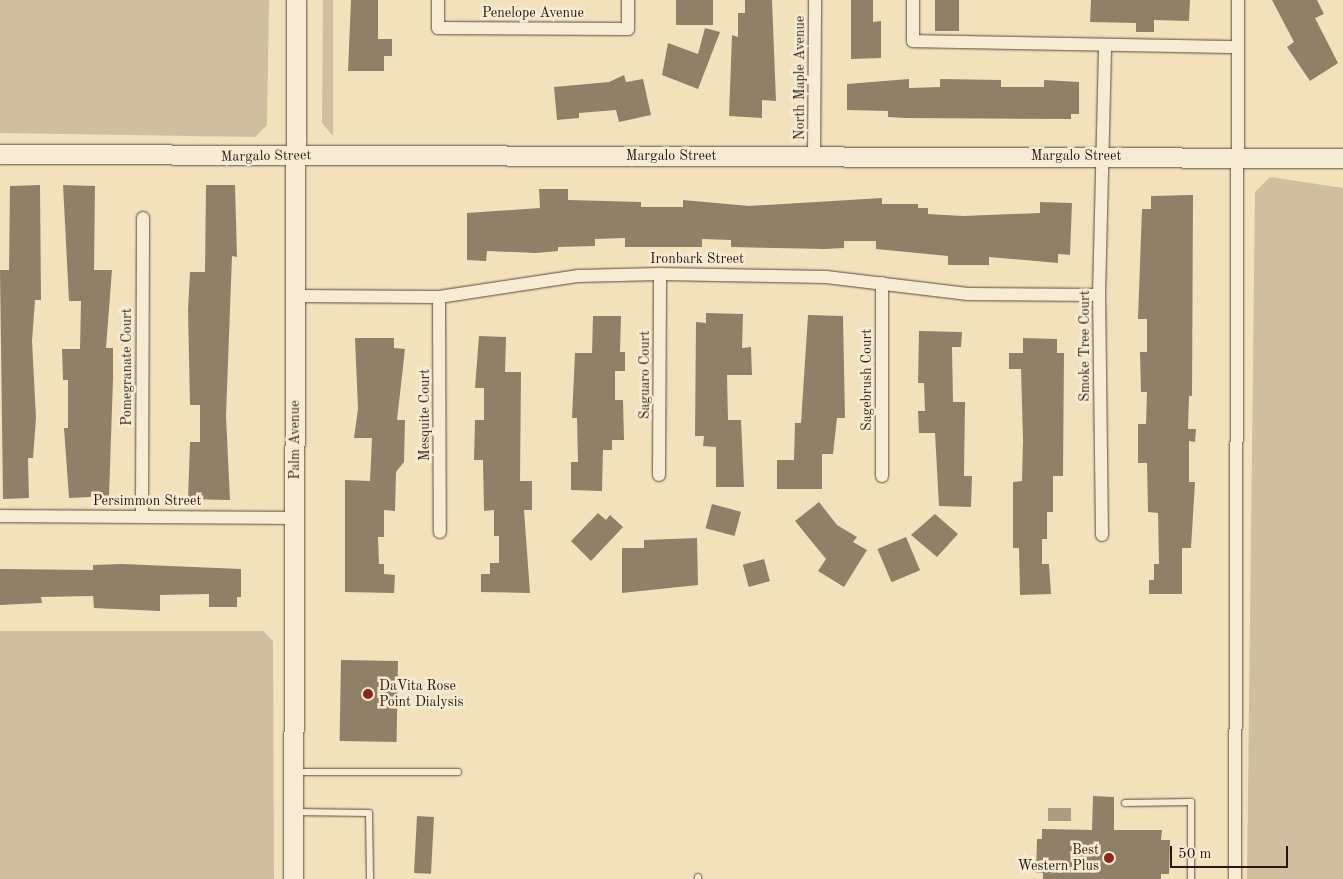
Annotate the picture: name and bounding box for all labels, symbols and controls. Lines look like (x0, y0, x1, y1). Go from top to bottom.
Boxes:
street label: Penelope Avenue (482, 5, 584, 21)
street label: North Maple Avenue (792, 16, 808, 140)
street label: Margalo Street (221, 147, 311, 165)
street label: Margalo Street (626, 148, 716, 164)
street label: Margalo Street (1031, 148, 1121, 164)
street label: Ironbark Street (650, 251, 744, 267)
street label: Smoke Tree Court (1077, 290, 1093, 402)
street label: Pomegranate Court (119, 308, 135, 426)
street label: Sagebrush Court (859, 329, 875, 431)
street label: Saguaro Court (637, 331, 653, 419)
street label: Mesquite Court (417, 369, 433, 461)
street label: Palm Avenue (287, 400, 303, 480)
street label: Persimmon Street (93, 493, 201, 509)
place label: DaVita Rose Point Dialysis (379, 678, 464, 710)
marker: DaVita Rose Point Dialysis (361, 687, 375, 701)
scale bar (1173, 836, 1290, 868)
place label: Best Western Plus (1017, 842, 1099, 874)
text: 50 m (1178, 847, 1212, 862)
marker: Best Western Plus (1103, 852, 1115, 864)

